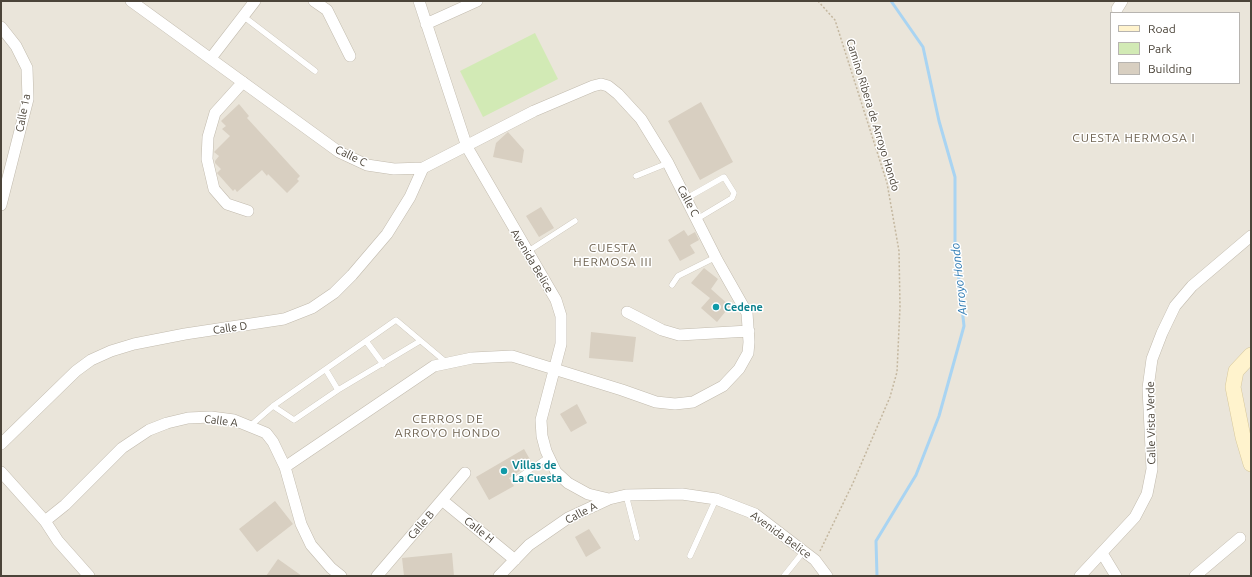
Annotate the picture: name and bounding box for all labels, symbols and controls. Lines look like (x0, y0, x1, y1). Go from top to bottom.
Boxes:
legend (1110, 12, 1240, 84)
text: Road (1148, 22, 1176, 35)
street label: Camino Ribera de Arroyo Hondo (844, 37, 902, 193)
text: Park (1148, 42, 1172, 55)
text: Building (1148, 62, 1192, 75)
street label: Calle 1a (13, 93, 33, 133)
district label: CUESTA HERMOSA I (1072, 131, 1196, 145)
street label: Calle C (333, 143, 369, 169)
street label: Calle C (674, 183, 702, 219)
street label: Avenida Belice (508, 227, 556, 295)
district label: CUESTA HERMOSA III (573, 241, 653, 269)
water label: Arroyo Hondo (948, 242, 970, 316)
place label: Cedene (724, 300, 763, 314)
marker: Cedene (711, 302, 721, 312)
street label: Calle D (212, 319, 248, 337)
street label: Calle Vista Verde (1144, 381, 1158, 465)
street label: Calle A (203, 412, 239, 430)
district label: CERROS DE ARROYO HONDO (395, 412, 501, 440)
place label: Villas de La Cuesta (512, 458, 562, 484)
marker: Villas de La Cuesta (499, 466, 509, 476)
street label: Calle A (563, 499, 599, 527)
street label: Calle B (405, 508, 437, 542)
street label: Avenida Belice (748, 509, 814, 561)
street label: Calle H (461, 514, 497, 546)

